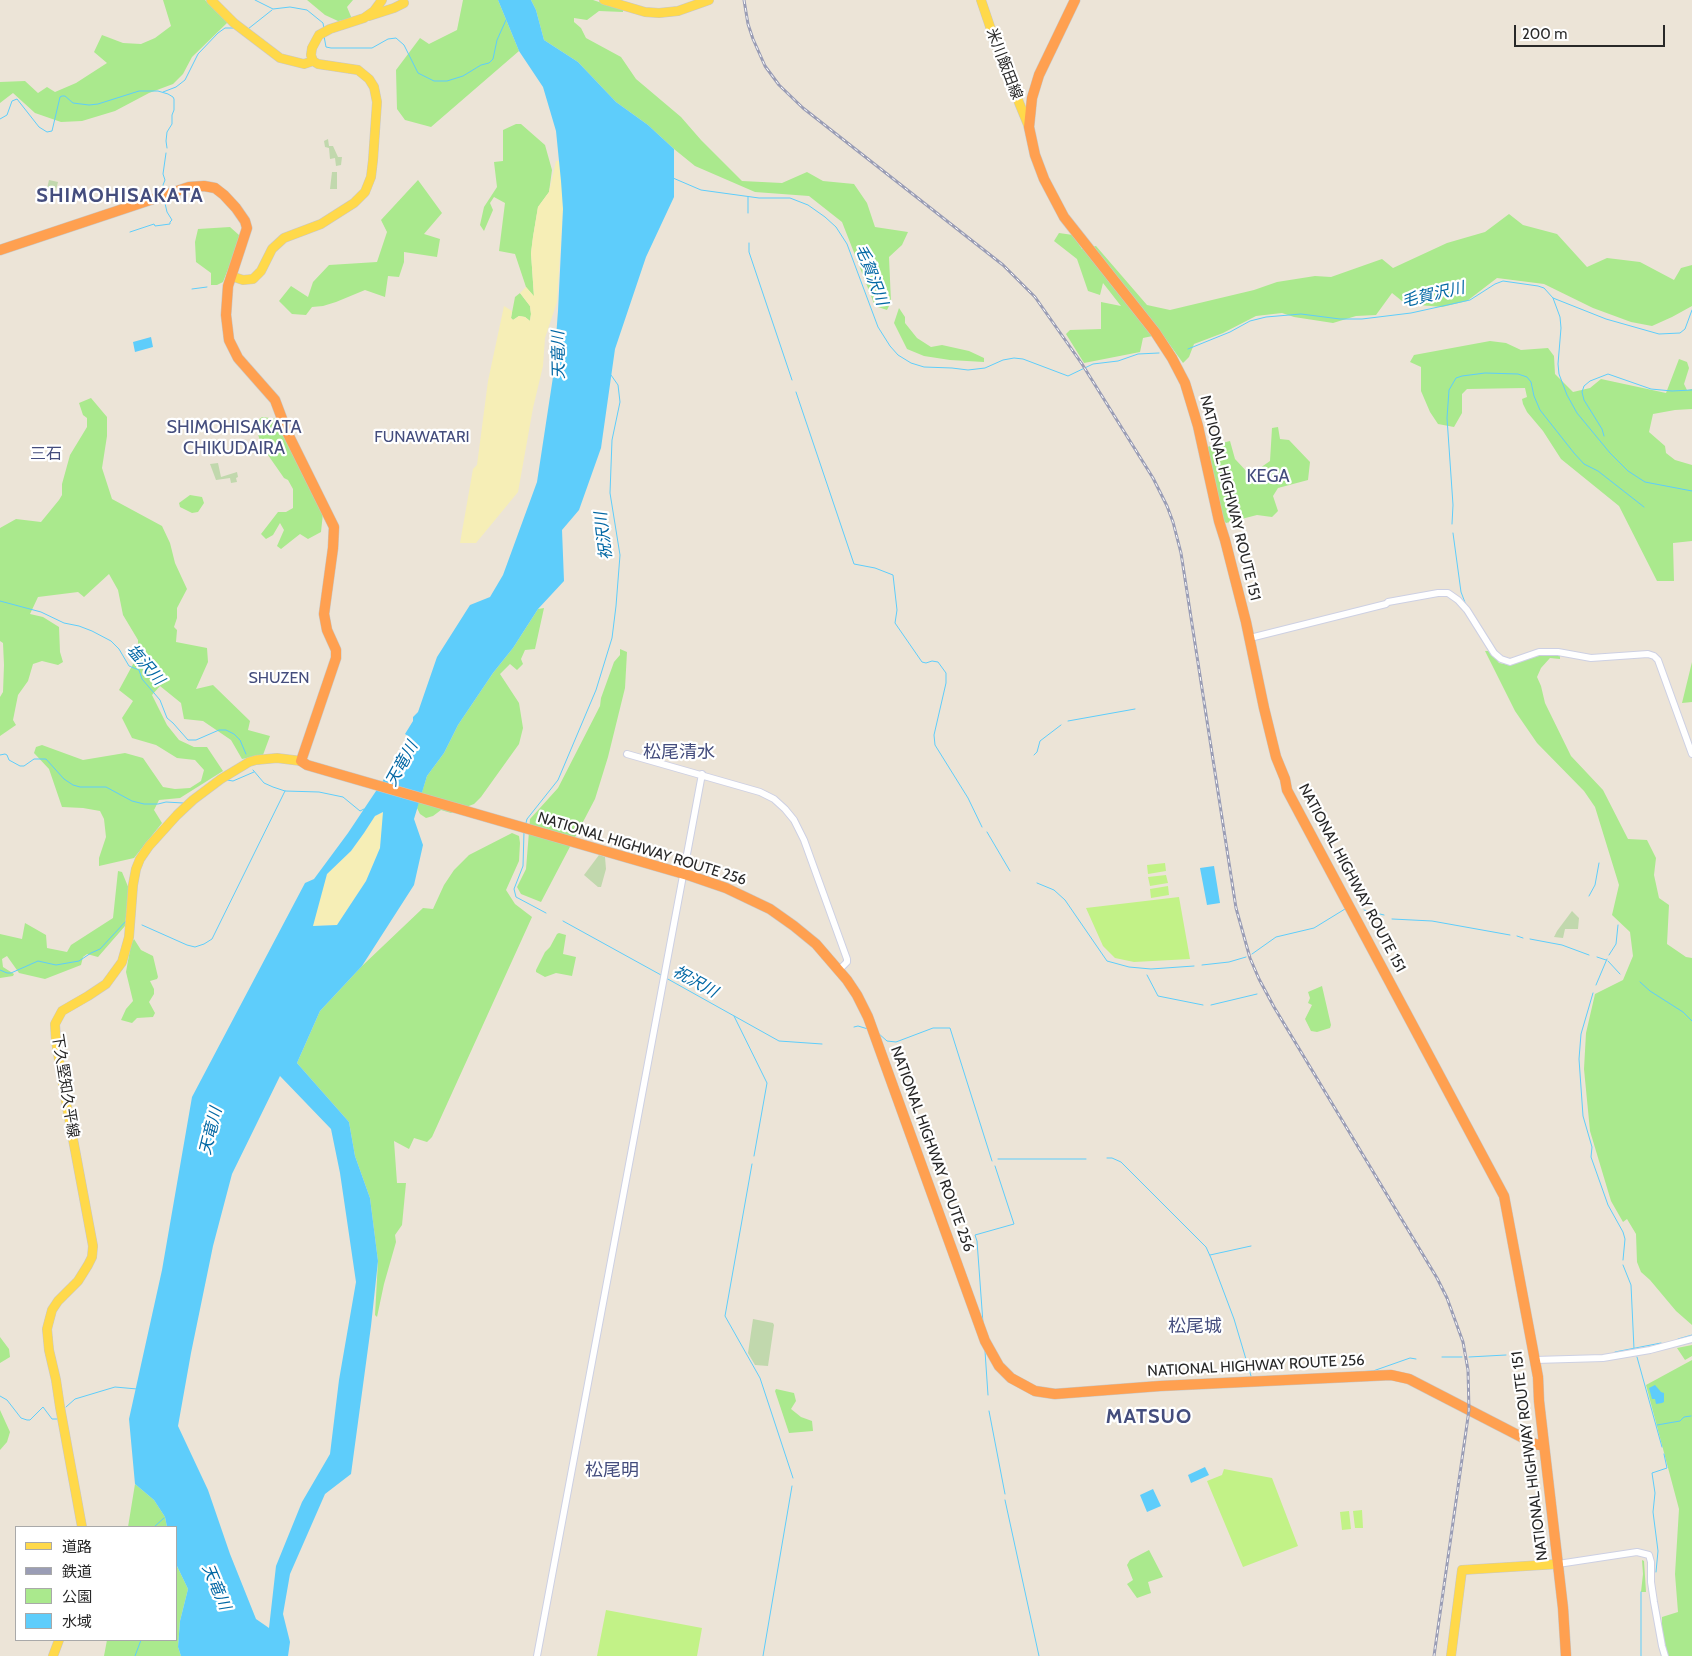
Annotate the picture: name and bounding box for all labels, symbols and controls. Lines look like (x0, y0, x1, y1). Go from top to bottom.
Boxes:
scale bar (1517, 15, 1668, 47)
text: 200 m (1522, 25, 1567, 43)
street label: 米川飯田線 (982, 26, 1026, 102)
district label: SHIMOHISAKATA (35, 184, 205, 208)
water label: 毛賀沢川 (851, 242, 891, 308)
water label: 毛賀沢川 (1400, 278, 1466, 312)
water label: 天竜川 (549, 331, 569, 379)
street label: NATIONAL HIGHWAY ROUTE 151 (1196, 393, 1264, 603)
district label: SHIMOHISAKATA CHIKUDAIRA (158, 417, 310, 459)
district label: FUNAWATARI (368, 427, 476, 447)
district label: 三石 (30, 444, 62, 464)
district label: KEGA (1244, 466, 1292, 488)
water label: 祝沢川 (592, 511, 616, 561)
water label: 塩沢川 (122, 641, 168, 689)
district label: SHUZEN (245, 668, 313, 688)
water label: 天竜川 (382, 738, 422, 790)
district label: 松尾清水 (643, 742, 715, 764)
street label: NATIONAL HIGHWAY ROUTE 151 (1295, 781, 1409, 975)
street label: NATIONAL HIGHWAY ROUTE 256 (535, 809, 749, 889)
water label: 祝沢川 (669, 962, 721, 1002)
street label: 下久堅知久平線 (48, 1033, 82, 1139)
street label: NATIONAL HIGHWAY ROUTE 256 (886, 1044, 978, 1254)
water label: 天竜川 (196, 1105, 226, 1157)
district label: 松尾城 (1168, 1316, 1222, 1338)
street label: NATIONAL HIGHWAY ROUTE 151 (1508, 1350, 1552, 1562)
street label: NATIONAL HIGHWAY ROUTE 256 (1147, 1351, 1365, 1381)
district label: MATSUO (1105, 1405, 1193, 1429)
district label: 松尾明 (585, 1460, 639, 1482)
legend (15, 1526, 178, 1641)
text: 道路 (62, 1538, 92, 1556)
water label: 天竜川 (198, 1561, 234, 1613)
text: 鉄道 (62, 1563, 92, 1581)
text: 公園 (62, 1588, 92, 1606)
text: 水域 (62, 1613, 92, 1631)

